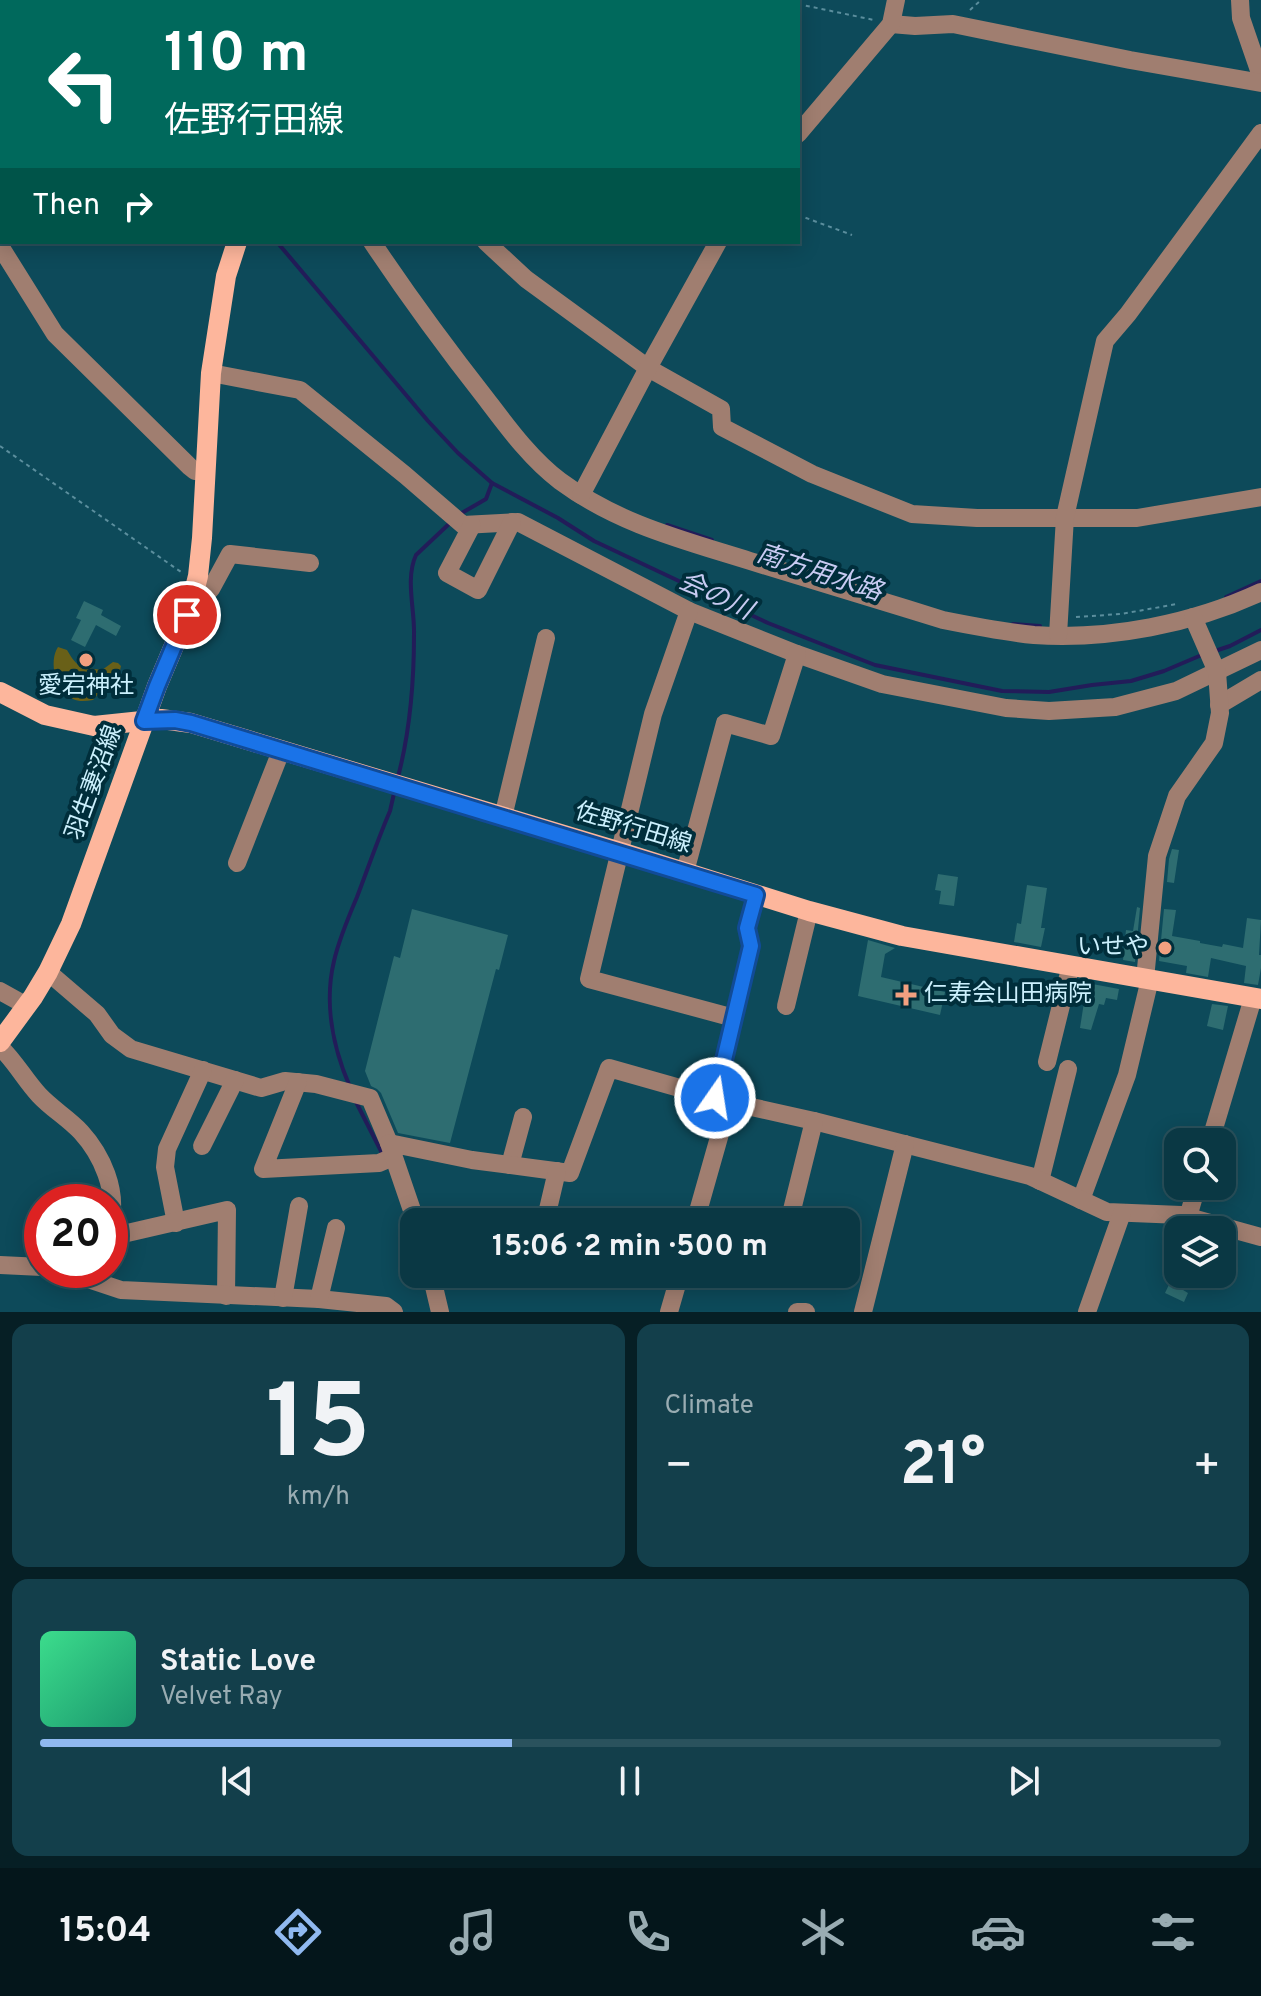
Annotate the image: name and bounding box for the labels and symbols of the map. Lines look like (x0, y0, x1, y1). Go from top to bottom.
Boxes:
water label: 南方用水路 (752, 538, 888, 610)
water label: 会の川 (673, 566, 760, 630)
pin (153, 581, 221, 649)
marker: 愛宕神社 (77, 651, 95, 669)
place label: 愛宕神社 (38, 672, 134, 702)
street label: 羽生妻沼線 (60, 721, 130, 845)
street label: 佐野行田線 (571, 797, 695, 861)
place label: いせや (1077, 933, 1149, 963)
marker: いせや (1156, 939, 1174, 957)
place label: 仁寿会山田病院 (924, 980, 1092, 1010)
marker: 仁寿会山田病院 (895, 984, 917, 1006)
position arrow (673, 1056, 757, 1140)
speed limit sign: 20 (24, 1184, 128, 1288)

